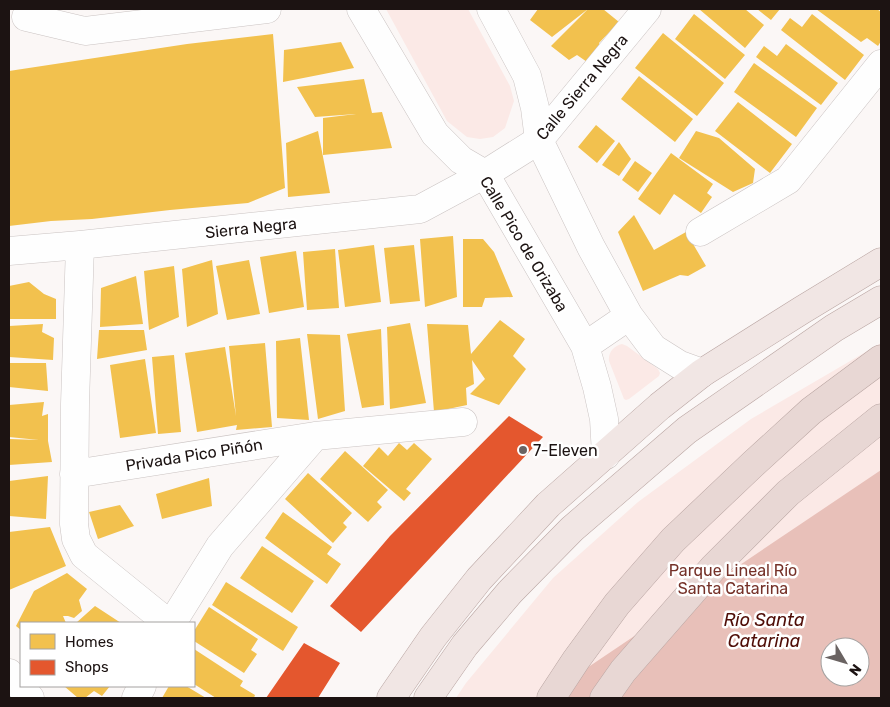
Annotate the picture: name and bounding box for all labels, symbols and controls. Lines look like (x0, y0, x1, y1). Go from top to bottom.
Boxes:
street label: Calle Sierra Negra (532, 30, 632, 144)
street label: Calle Pico de Orizaba (476, 173, 572, 315)
street label: Sierra Negra (204, 214, 298, 242)
street label: Privada Pico Piñón (124, 435, 264, 475)
place label: 7-Eleven (533, 441, 598, 460)
marker: 7-Eleven (517, 444, 529, 456)
park label: Parque Lineal Río Santa Catarina (669, 561, 797, 598)
water label: Río Santa Catarina (724, 609, 805, 652)
legend (20, 622, 195, 687)
text: Homes (65, 633, 114, 651)
north arrow (820, 637, 870, 687)
text: Shops (65, 658, 109, 676)
text: N (845, 660, 865, 679)

